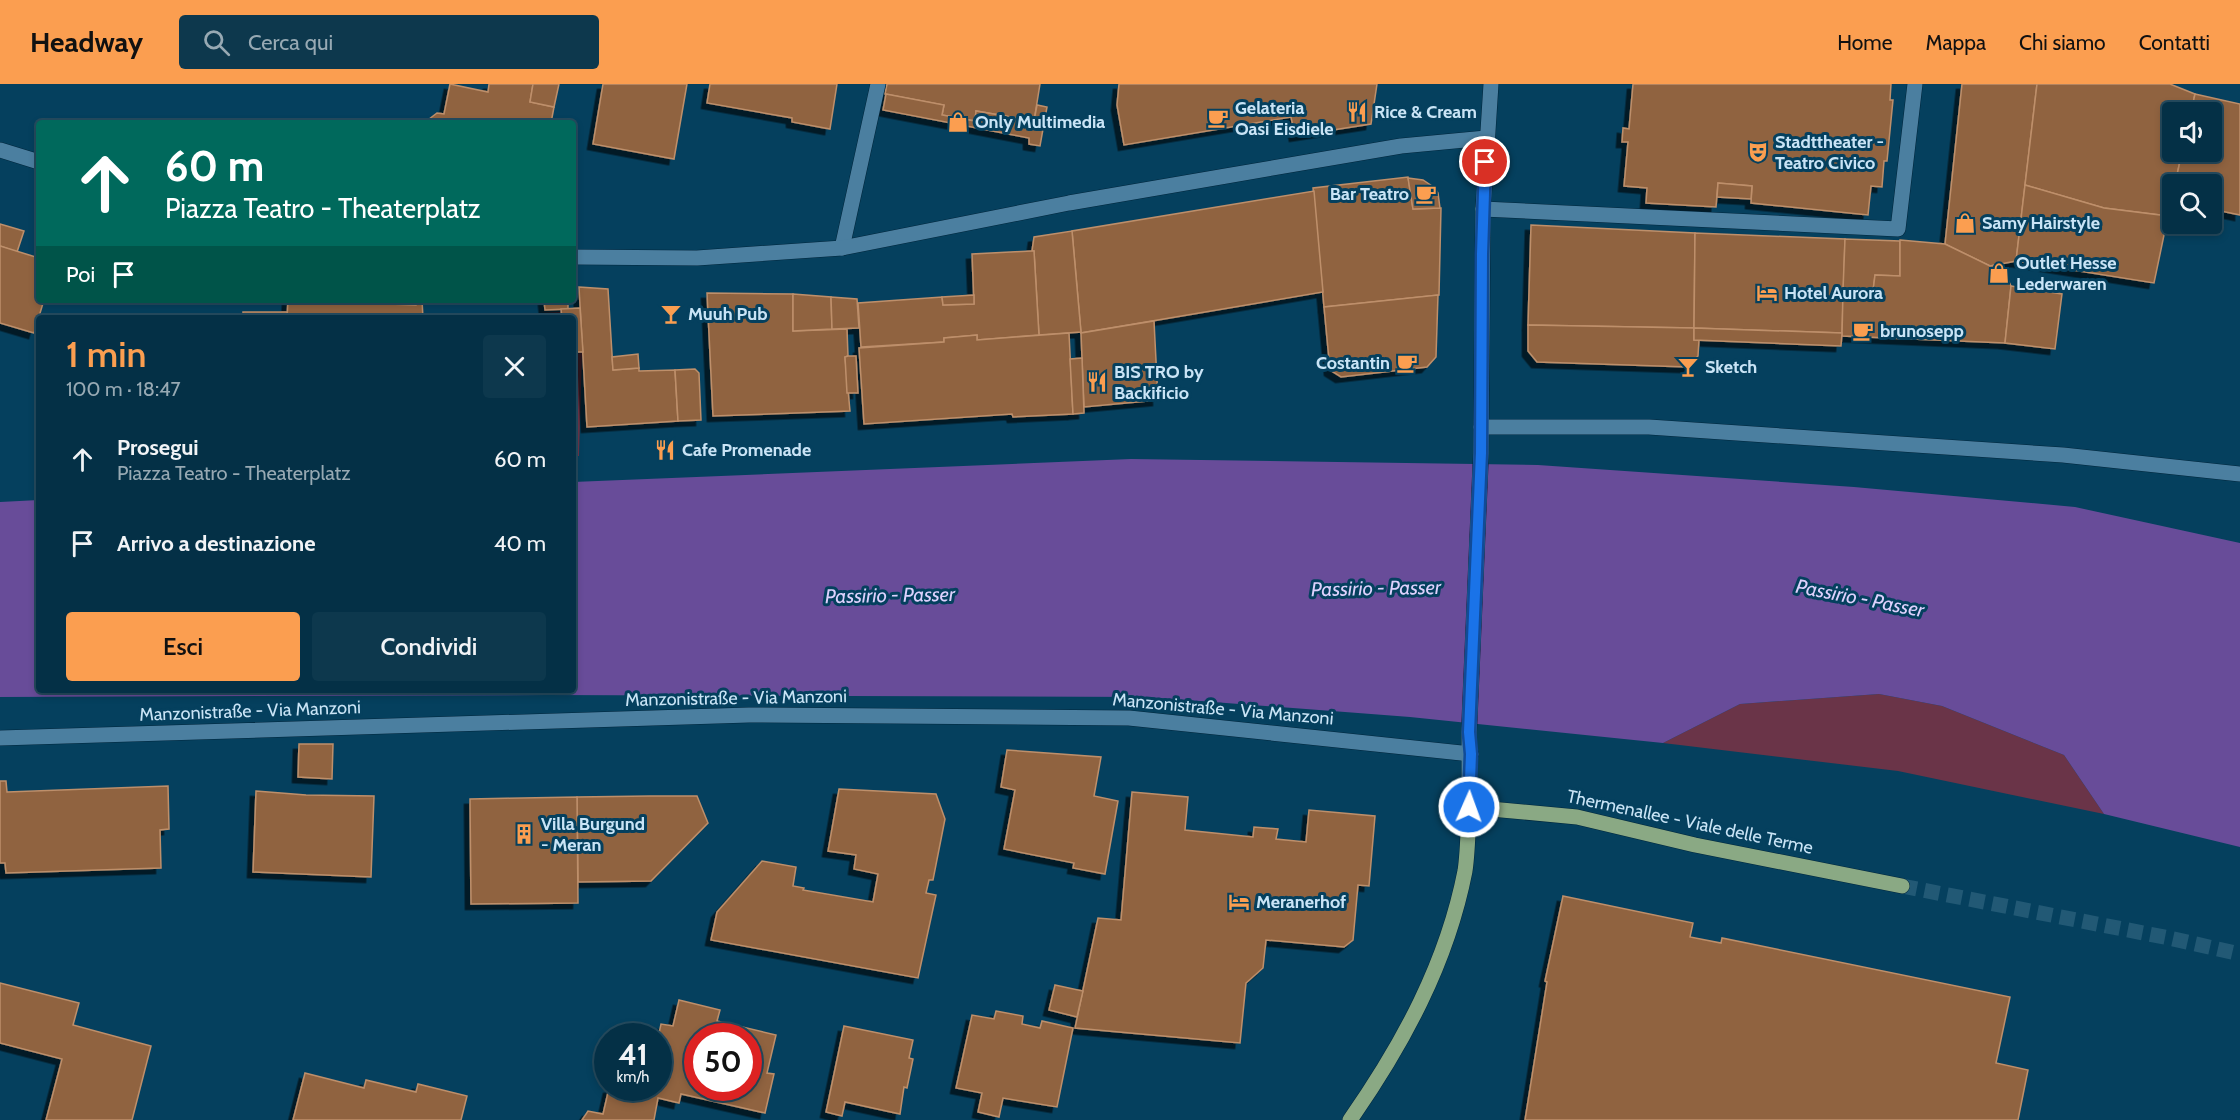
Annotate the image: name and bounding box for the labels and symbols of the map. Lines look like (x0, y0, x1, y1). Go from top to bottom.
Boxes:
place label: Gelateria Oasi Eisdiele (1235, 97, 1334, 140)
restaurant icon: Rice & Cream (1345, 100, 1369, 124)
place label: Rice & Cream (1374, 101, 1477, 123)
cafe icon: Gelateria Oasi Eisdiele (1206, 106, 1230, 130)
shop icon: Only Multimedia (946, 110, 970, 134)
place label: Only Multimedia (975, 111, 1105, 133)
place label: Stadttheater - Teatro Civico (1775, 131, 1884, 174)
pin (1459, 136, 1510, 187)
theatre icon: Stadttheater - Teatro Civico (1746, 140, 1770, 164)
cafe icon: Bar Teatro (1414, 182, 1438, 206)
place label: Bar Teatro (1330, 183, 1409, 205)
shop icon: Samy Hairstyle (1953, 211, 1977, 235)
place label: Samy Hairstyle (1982, 212, 2100, 234)
place label: Outlet Hesse Lederwaren (2016, 252, 2117, 295)
shop icon: Outlet Hesse Lederwaren (1987, 261, 2011, 285)
hotel icon: Hotel Aurora (1755, 281, 1779, 305)
place label: Hotel Aurora (1784, 282, 1883, 304)
bar icon: Muuh Pub (659, 302, 683, 326)
place label: Muuh Pub (688, 303, 767, 325)
cafe icon: brunosepp (1851, 319, 1875, 343)
place label: brunosepp (1880, 320, 1964, 342)
cafe icon: Costantin (1395, 351, 1419, 375)
place label: Costantin (1316, 352, 1390, 374)
bar icon: Sketch (1676, 355, 1700, 379)
place label: Sketch (1705, 356, 1757, 378)
place label: BIS TRO by Backificio (1114, 361, 1204, 404)
restaurant icon: BIS TRO by Backificio (1085, 370, 1109, 394)
restaurant icon: Cafe Promenade (653, 438, 677, 462)
place label: Cafe Promenade (682, 439, 811, 461)
water label: Passirio - Passer (1794, 574, 1927, 622)
water label: Passirio - Passer (1311, 575, 1442, 601)
water label: Passirio - Passer (825, 582, 956, 608)
street label: Manzonistraße - Via Manzoni (625, 685, 847, 711)
street label: Manzonistraße - Via Manzoni (1112, 688, 1334, 730)
street label: Manzonistraße - Via Manzoni (139, 696, 361, 726)
position arrow (1437, 775, 1501, 839)
street label: Thermenallee - Viale delle Terme (1565, 785, 1815, 859)
place label: Villa Burgund - Meran (541, 813, 645, 856)
building icon: Villa Burgund - Meran (512, 822, 536, 846)
hotel icon: Meranerhof (1227, 890, 1251, 914)
place label: Meranerhof (1256, 891, 1346, 913)
speed limit sign: 50 (684, 1023, 762, 1101)

